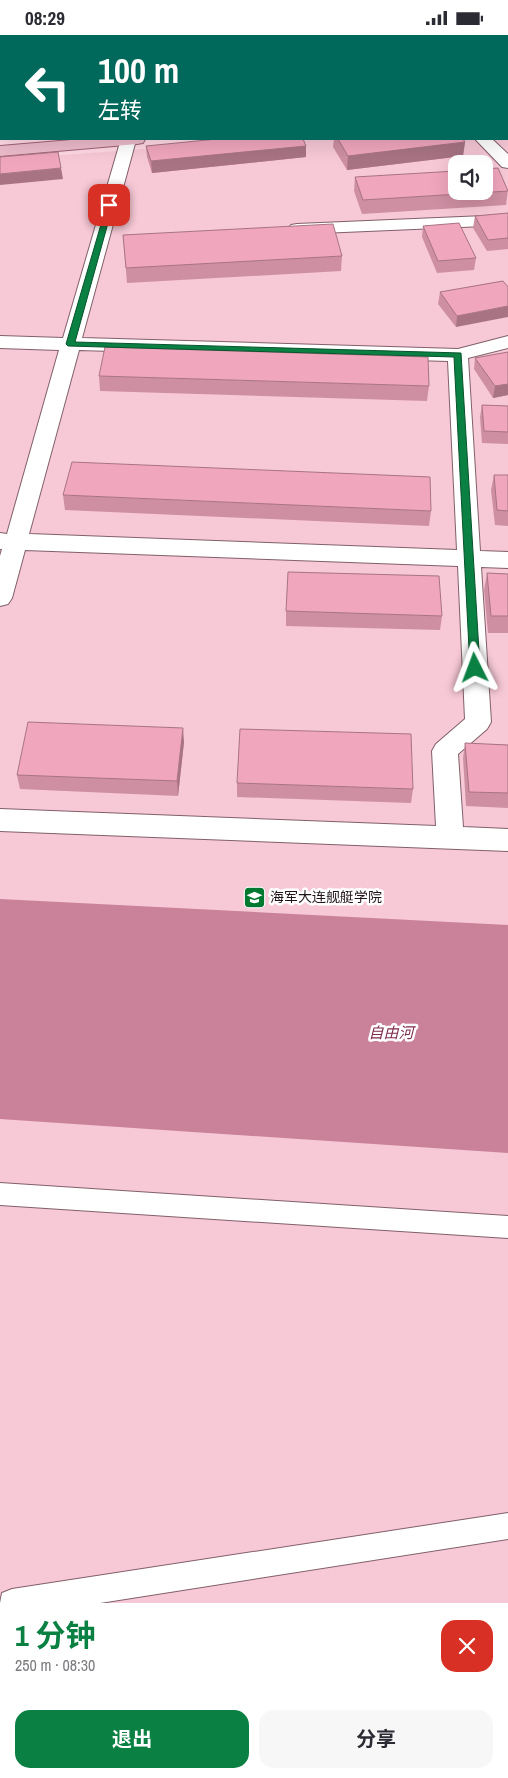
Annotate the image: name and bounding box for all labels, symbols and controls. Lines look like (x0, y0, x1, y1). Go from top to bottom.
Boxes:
text: 08:29 (25, 5, 65, 31)
text: 100 m (98, 47, 179, 94)
icon: left (15, 55, 80, 120)
text: 左转 (98, 95, 142, 125)
map controls (448, 155, 493, 200)
button: sound (448, 155, 493, 200)
pin (88, 184, 130, 226)
icon: arrive (95, 191, 123, 219)
position arrow (448, 641, 500, 693)
school or university icon: 海军大连舰艇学院 (242, 885, 266, 909)
place label: 海军大连舰艇学院 (270, 888, 382, 906)
water label: 自由河 (368, 1022, 416, 1043)
text: 1 分钟 (15, 1615, 96, 1655)
button: close (441, 1620, 493, 1672)
text: 250 m · 08:30 (15, 1654, 95, 1676)
button: 退出 (15, 1710, 249, 1768)
button: 分享 (259, 1710, 493, 1768)

